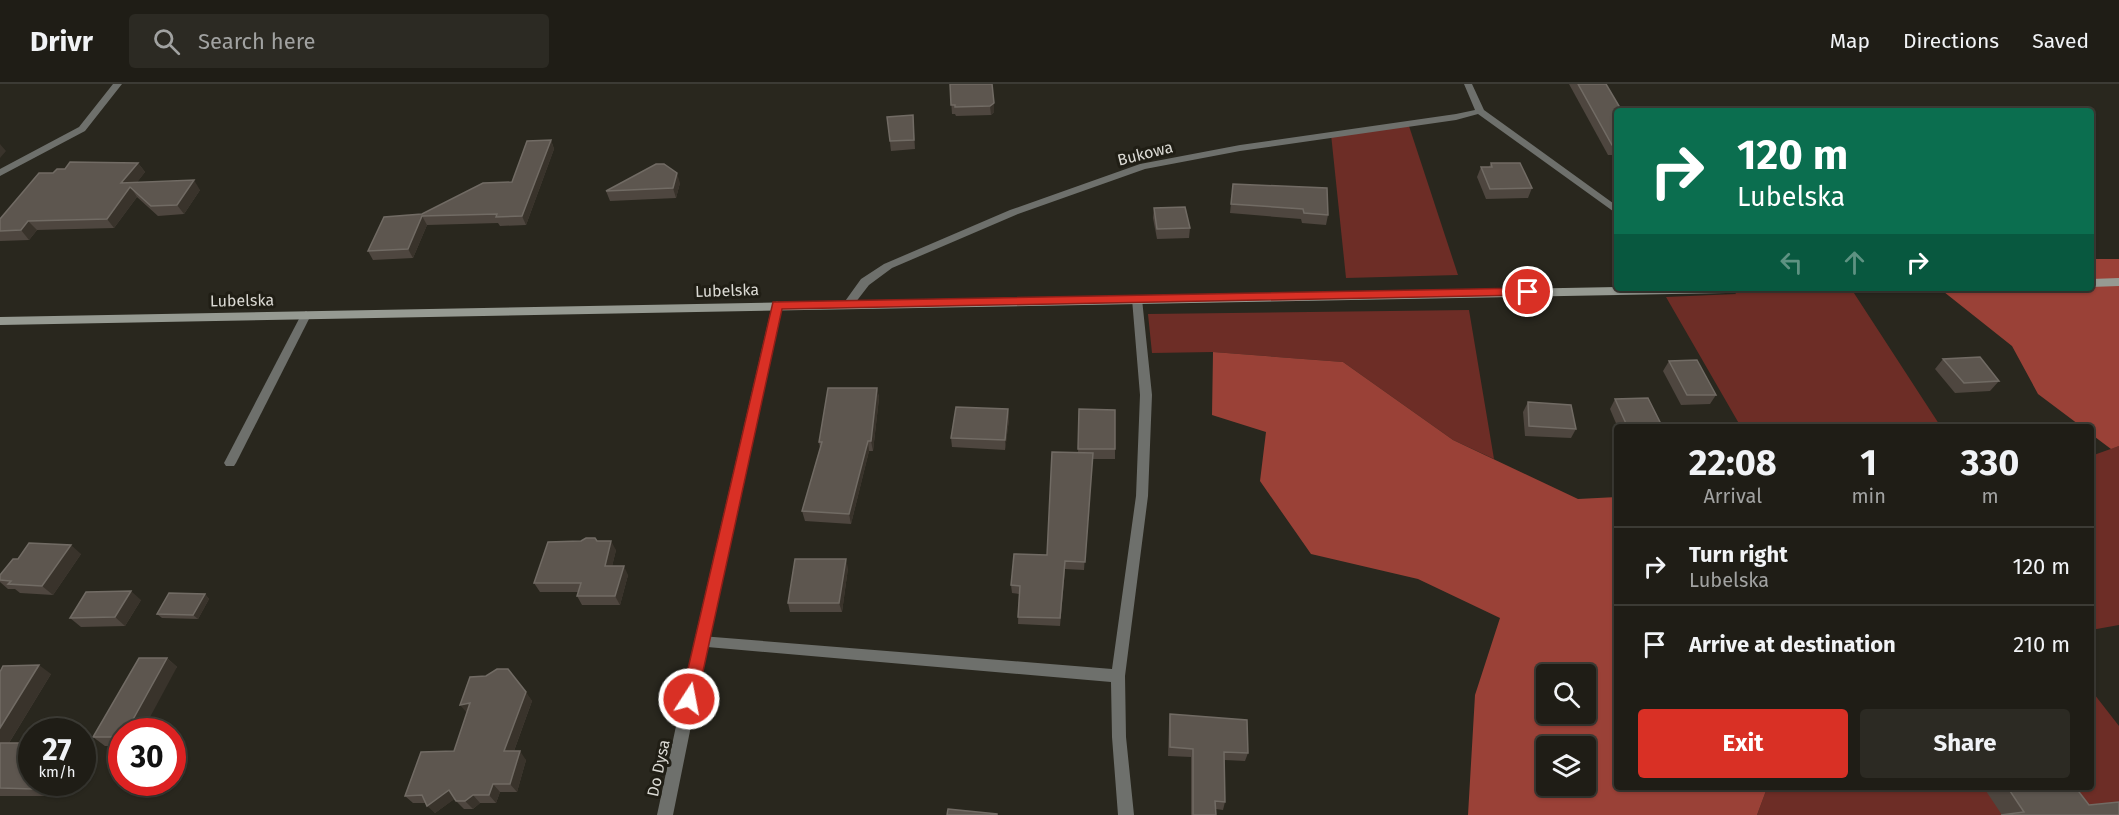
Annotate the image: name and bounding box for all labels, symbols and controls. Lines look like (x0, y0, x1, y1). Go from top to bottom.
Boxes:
search box (129, 14, 549, 68)
text: Drivr (30, 25, 93, 58)
icon: search (150, 25, 183, 58)
text: Search here (198, 28, 315, 55)
text: Map (1830, 28, 1870, 54)
text: Directions (1903, 28, 1999, 54)
text: Saved (2032, 28, 2089, 54)
text: 120 m (1737, 130, 1848, 180)
icon: right (1638, 132, 1716, 210)
street label: Bukowa (1115, 137, 1175, 170)
text: Lubelska (1737, 181, 1845, 213)
icon: left (1775, 246, 1808, 279)
icon: ahead (1838, 246, 1871, 279)
icon: right (1901, 246, 1934, 279)
pin (1502, 266, 1553, 317)
icon: arrive (1511, 275, 1544, 308)
street label: Lubelska (695, 280, 759, 301)
street label: Lubelska (210, 290, 274, 311)
text: 22:08 (1689, 441, 1777, 485)
text: 1 (1860, 441, 1877, 485)
text: 330 (1961, 441, 2019, 485)
text: Arrival (1703, 484, 1762, 508)
text: min (1851, 484, 1886, 508)
text: m (1981, 484, 1999, 508)
text: Turn right (1689, 541, 1788, 568)
icon: right (1638, 550, 1671, 583)
text: 120 m (2013, 553, 2070, 580)
text: Lubelska (1689, 568, 1769, 592)
icon: arrive (1638, 628, 1671, 661)
text: Arrive at destination (1689, 631, 1896, 658)
text: 210 m (2013, 631, 2070, 658)
map controls (1536, 664, 1596, 796)
button: search (1536, 664, 1596, 724)
position arrow (657, 667, 721, 731)
button: Exit (1638, 709, 1848, 778)
button: Share (1860, 709, 2070, 778)
speed limit sign: 30 (108, 718, 186, 796)
text: 27 (42, 732, 72, 768)
button: layers (1536, 736, 1596, 796)
street label: Do Dysa (643, 738, 674, 798)
text: km/h (38, 763, 76, 781)

